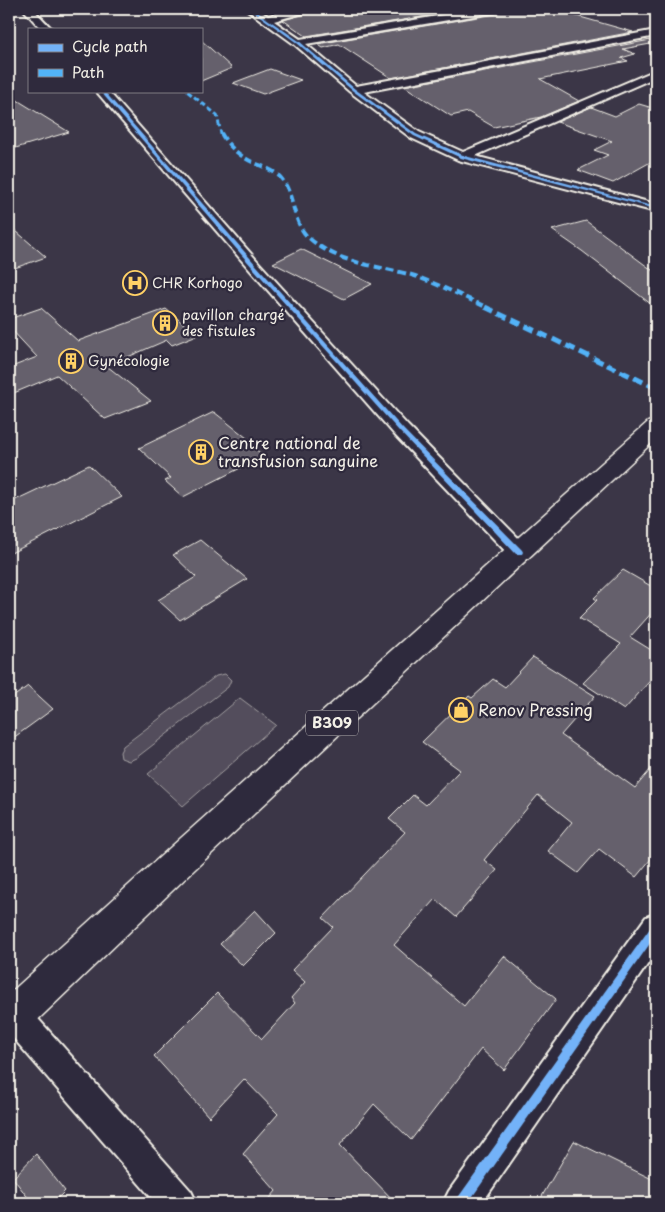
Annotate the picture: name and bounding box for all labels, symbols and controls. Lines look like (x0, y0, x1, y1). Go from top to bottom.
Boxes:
legend (28, 28, 202, 92)
text: Cycle path (72, 34, 148, 57)
text: Path (72, 60, 104, 83)
hospital icon: CHR Korhogo (122, 270, 148, 296)
place label: CHR Korhogo (152, 272, 243, 293)
place label: pavillon chargé des fistules (182, 304, 284, 341)
building icon: pavillon chargé des fistules (152, 310, 178, 336)
building icon: Gynécologie (58, 348, 84, 374)
place label: Gynécologie (88, 350, 170, 371)
place label: Centre national de transfusion sanguine (218, 430, 378, 472)
building icon: Centre national de transfusion sanguine (188, 439, 214, 465)
shop icon: Renov Pressing (448, 697, 474, 723)
place label: Renov Pressing (478, 697, 593, 721)
road number: B309 (306, 710, 358, 736)

